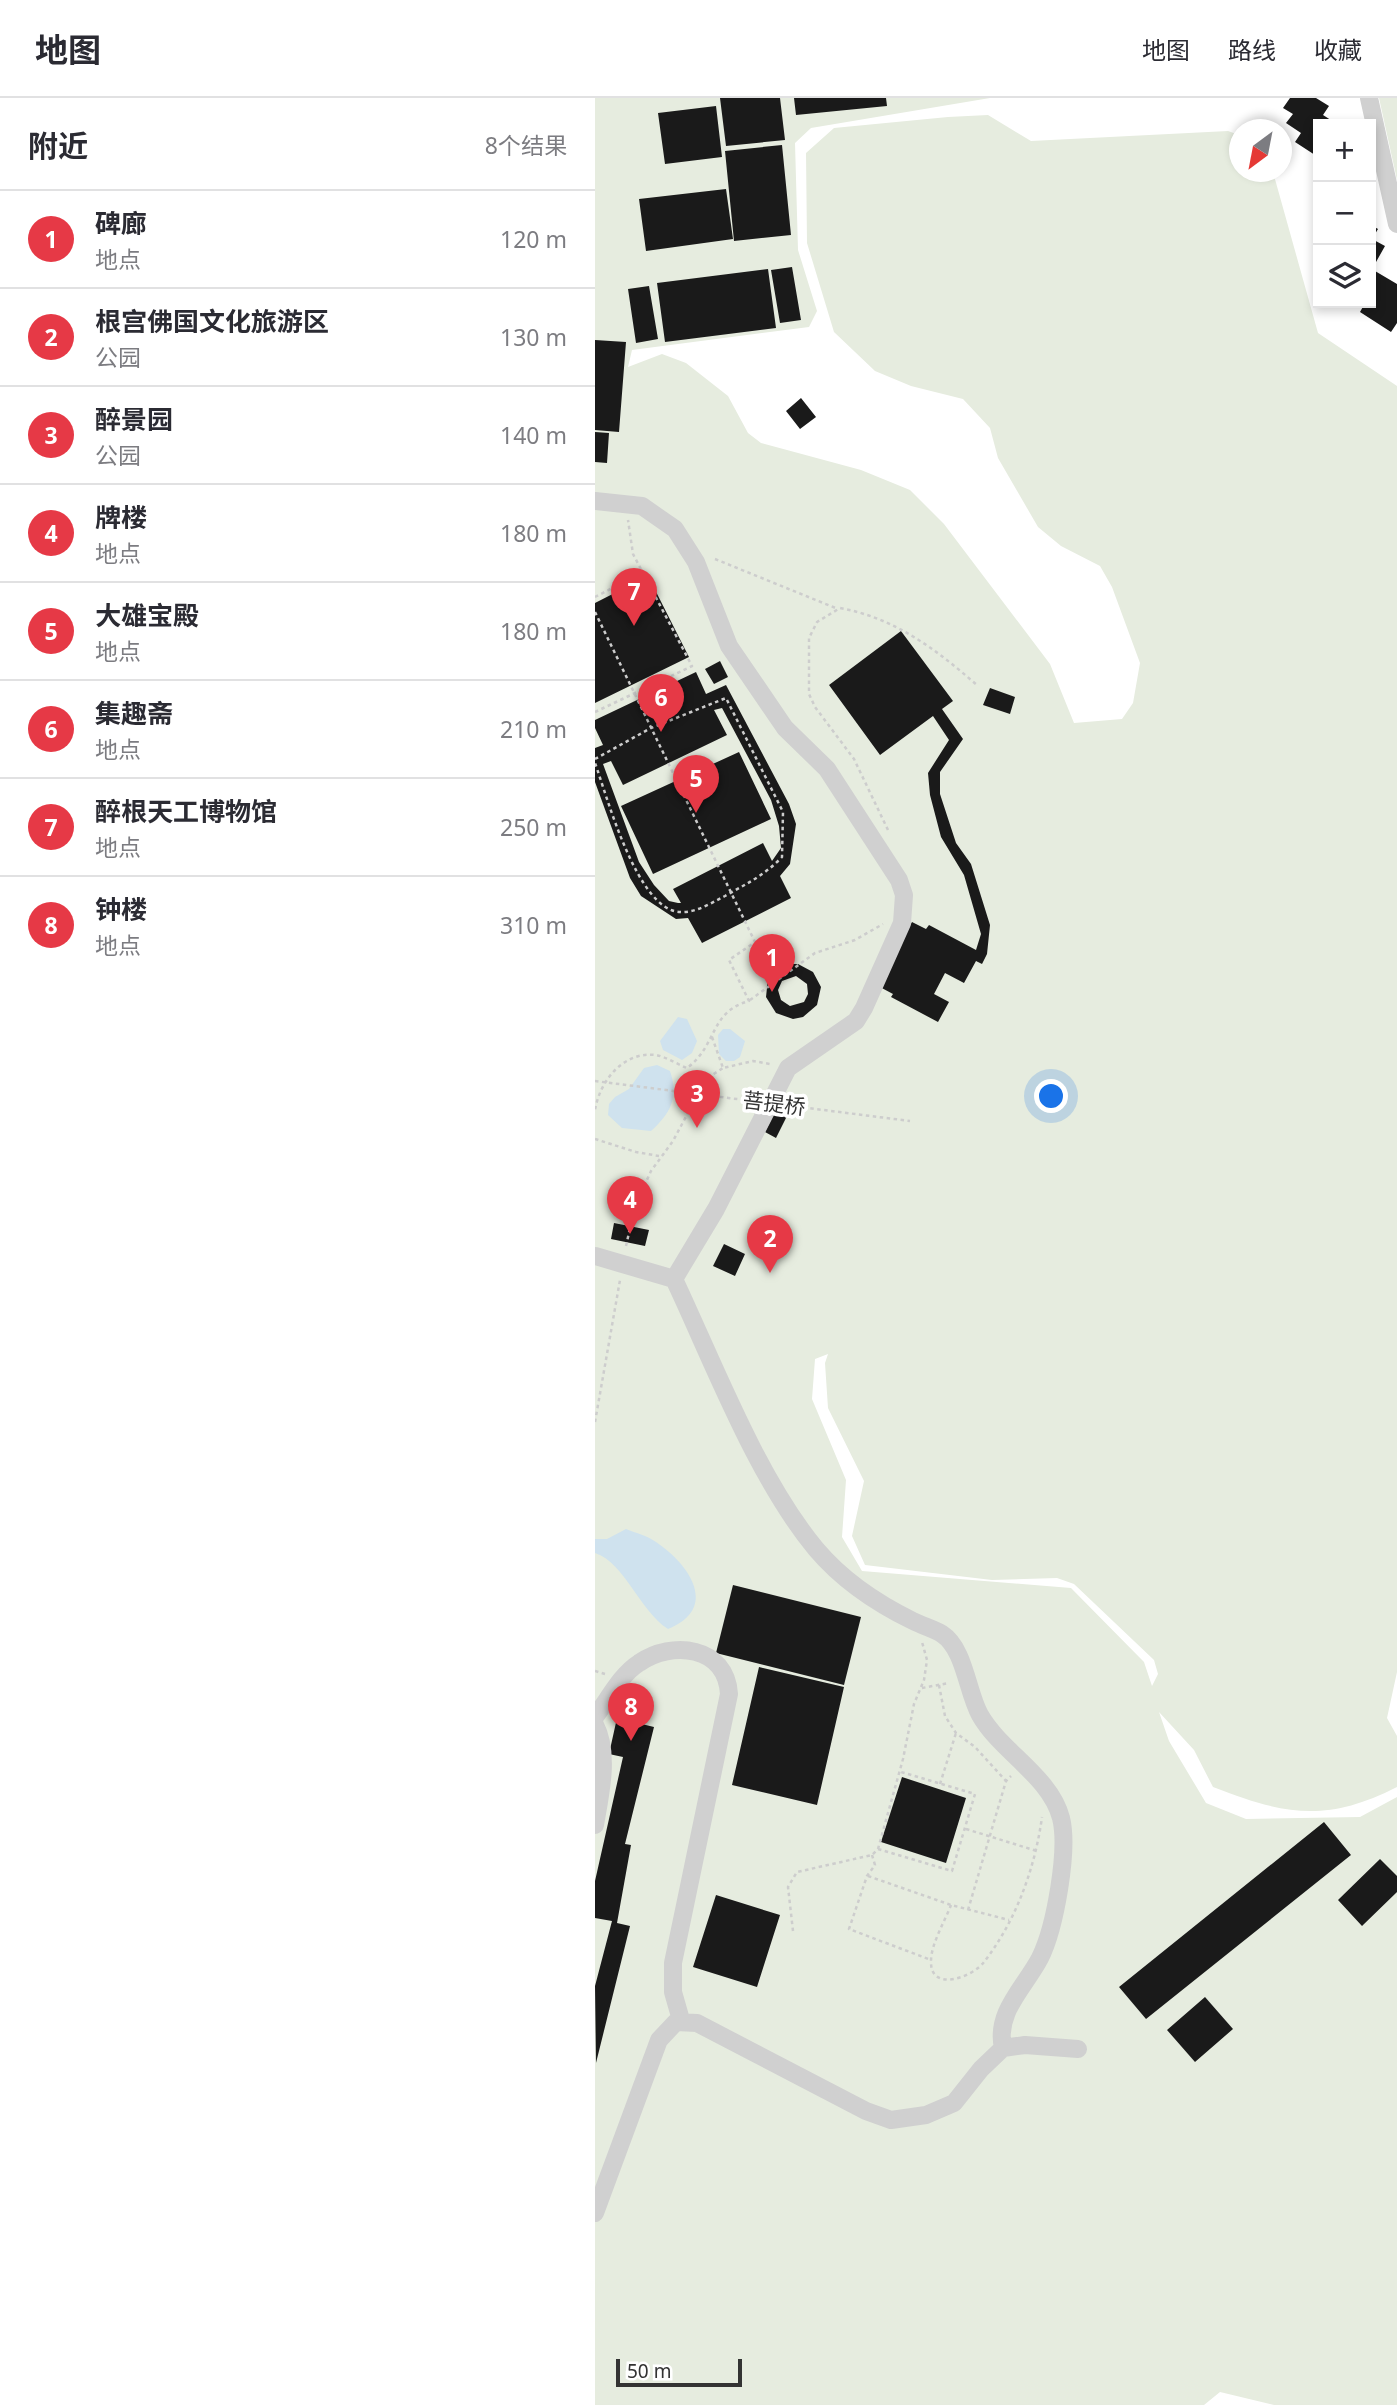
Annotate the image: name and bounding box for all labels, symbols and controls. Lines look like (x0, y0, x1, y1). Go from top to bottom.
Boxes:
text: 地图 (35, 27, 101, 72)
text: 地图 (1142, 33, 1190, 66)
text: 路线 (1228, 33, 1276, 66)
text: 收藏 (1314, 33, 1362, 66)
north arrow (1229, 119, 1292, 182)
map controls (1313, 119, 1376, 308)
button: + (1313, 119, 1376, 182)
text: 附近 (28, 125, 88, 166)
text: 8个结果 (485, 129, 567, 161)
button: − (1313, 182, 1376, 245)
text: 碑廊 (95, 205, 147, 241)
text: 1 (44, 223, 58, 255)
text: 120 m (500, 223, 567, 255)
text: 地点 (95, 243, 141, 275)
button: layers (1313, 245, 1376, 308)
text: 根宫佛国文化旅游区 (95, 303, 329, 339)
text: 2 (44, 321, 58, 353)
text: 130 m (500, 321, 567, 353)
text: 公园 (95, 341, 141, 373)
text: 醉景园 (95, 401, 173, 437)
text: 3 (44, 419, 58, 451)
text: 140 m (500, 419, 567, 451)
text: 公园 (95, 439, 141, 471)
text: 牌楼 (95, 499, 147, 535)
text: 4 (44, 517, 58, 549)
text: 180 m (500, 517, 567, 549)
text: 地点 (95, 537, 141, 569)
pin: 7 (611, 568, 657, 626)
text: 大雄宝殿 (95, 597, 199, 633)
text: 5 (44, 615, 58, 647)
text: 180 m (500, 615, 567, 647)
text: 地点 (95, 635, 141, 667)
pin: 6 (638, 674, 684, 732)
text: 集趣斋 (95, 695, 173, 731)
text: 6 (44, 713, 58, 745)
text: 210 m (500, 713, 567, 745)
text: 地点 (95, 733, 141, 765)
pin: 5 (673, 755, 719, 813)
text: 醉根天工博物馆 (95, 793, 277, 829)
text: 7 (44, 811, 58, 843)
text: 250 m (500, 811, 567, 843)
text: 地点 (95, 831, 141, 863)
text: 钟楼 (95, 891, 147, 927)
text: 8 (44, 909, 58, 941)
text: 310 m (500, 909, 567, 941)
text: 地点 (95, 929, 141, 961)
pin: 1 (749, 934, 795, 992)
pin: 3 (674, 1070, 720, 1128)
your location (1034, 1079, 1068, 1113)
street label: 菩提桥 (741, 1085, 807, 1121)
pin: 4 (607, 1176, 653, 1234)
pin: 2 (747, 1215, 793, 1273)
pin: 8 (608, 1683, 654, 1741)
scale bar (616, 2356, 742, 2388)
text: 50 m (627, 2358, 671, 2384)

